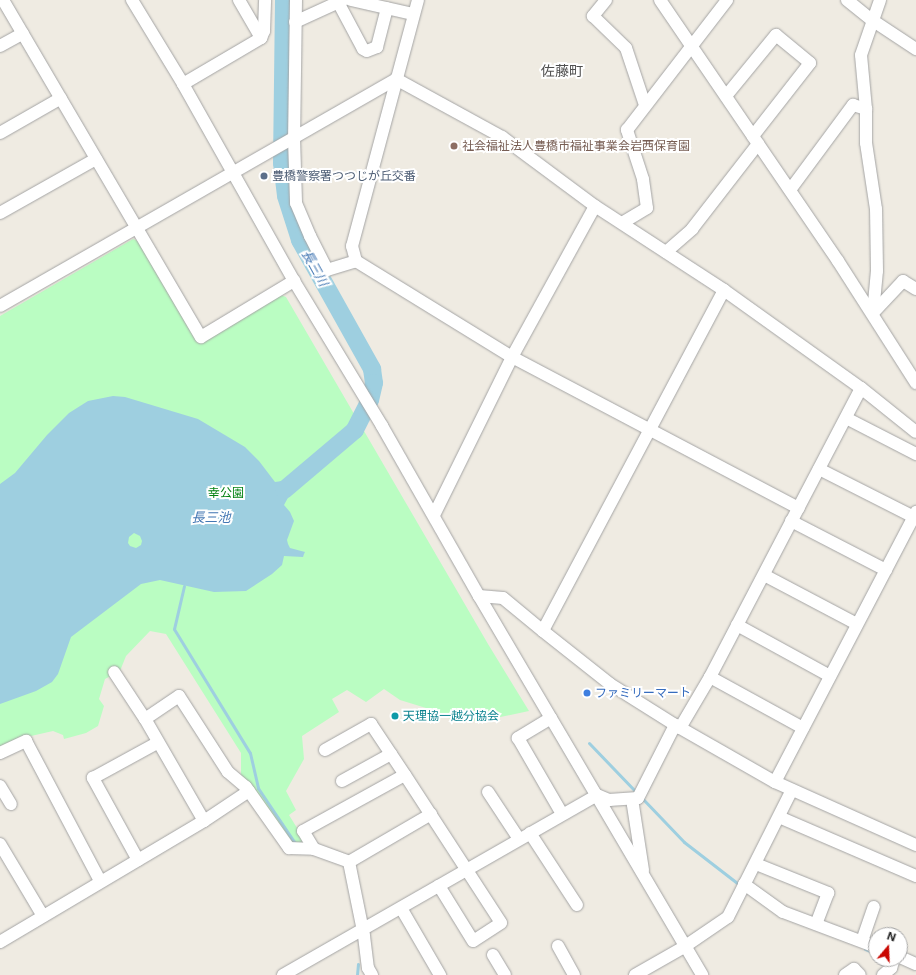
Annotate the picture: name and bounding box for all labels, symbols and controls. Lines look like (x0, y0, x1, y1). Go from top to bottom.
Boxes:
district label: 佐藤町 (541, 63, 583, 79)
place label: 社会福祉法人豊橋市福祉事業会岩西保育園 (462, 139, 690, 153)
marker: 社会福祉法人豊橋市福祉事業会岩西保育園 (449, 141, 459, 151)
place label: 豊橋警察署つつじが丘交番 (272, 169, 416, 183)
marker: 豊橋警察署つつじが丘交番 (259, 171, 269, 181)
water label: 長三川 (299, 247, 331, 289)
park label: 幸公園 (208, 486, 244, 500)
water label: 長三池 (192, 509, 230, 525)
place label: ファミリーマート (595, 686, 691, 700)
marker: ファミリーマート (582, 688, 592, 698)
place label: 天理協一越分協会 (403, 709, 499, 723)
marker: 天理協一越分協会 (390, 711, 400, 721)
north arrow (868, 927, 908, 967)
text: N (885, 929, 898, 945)

